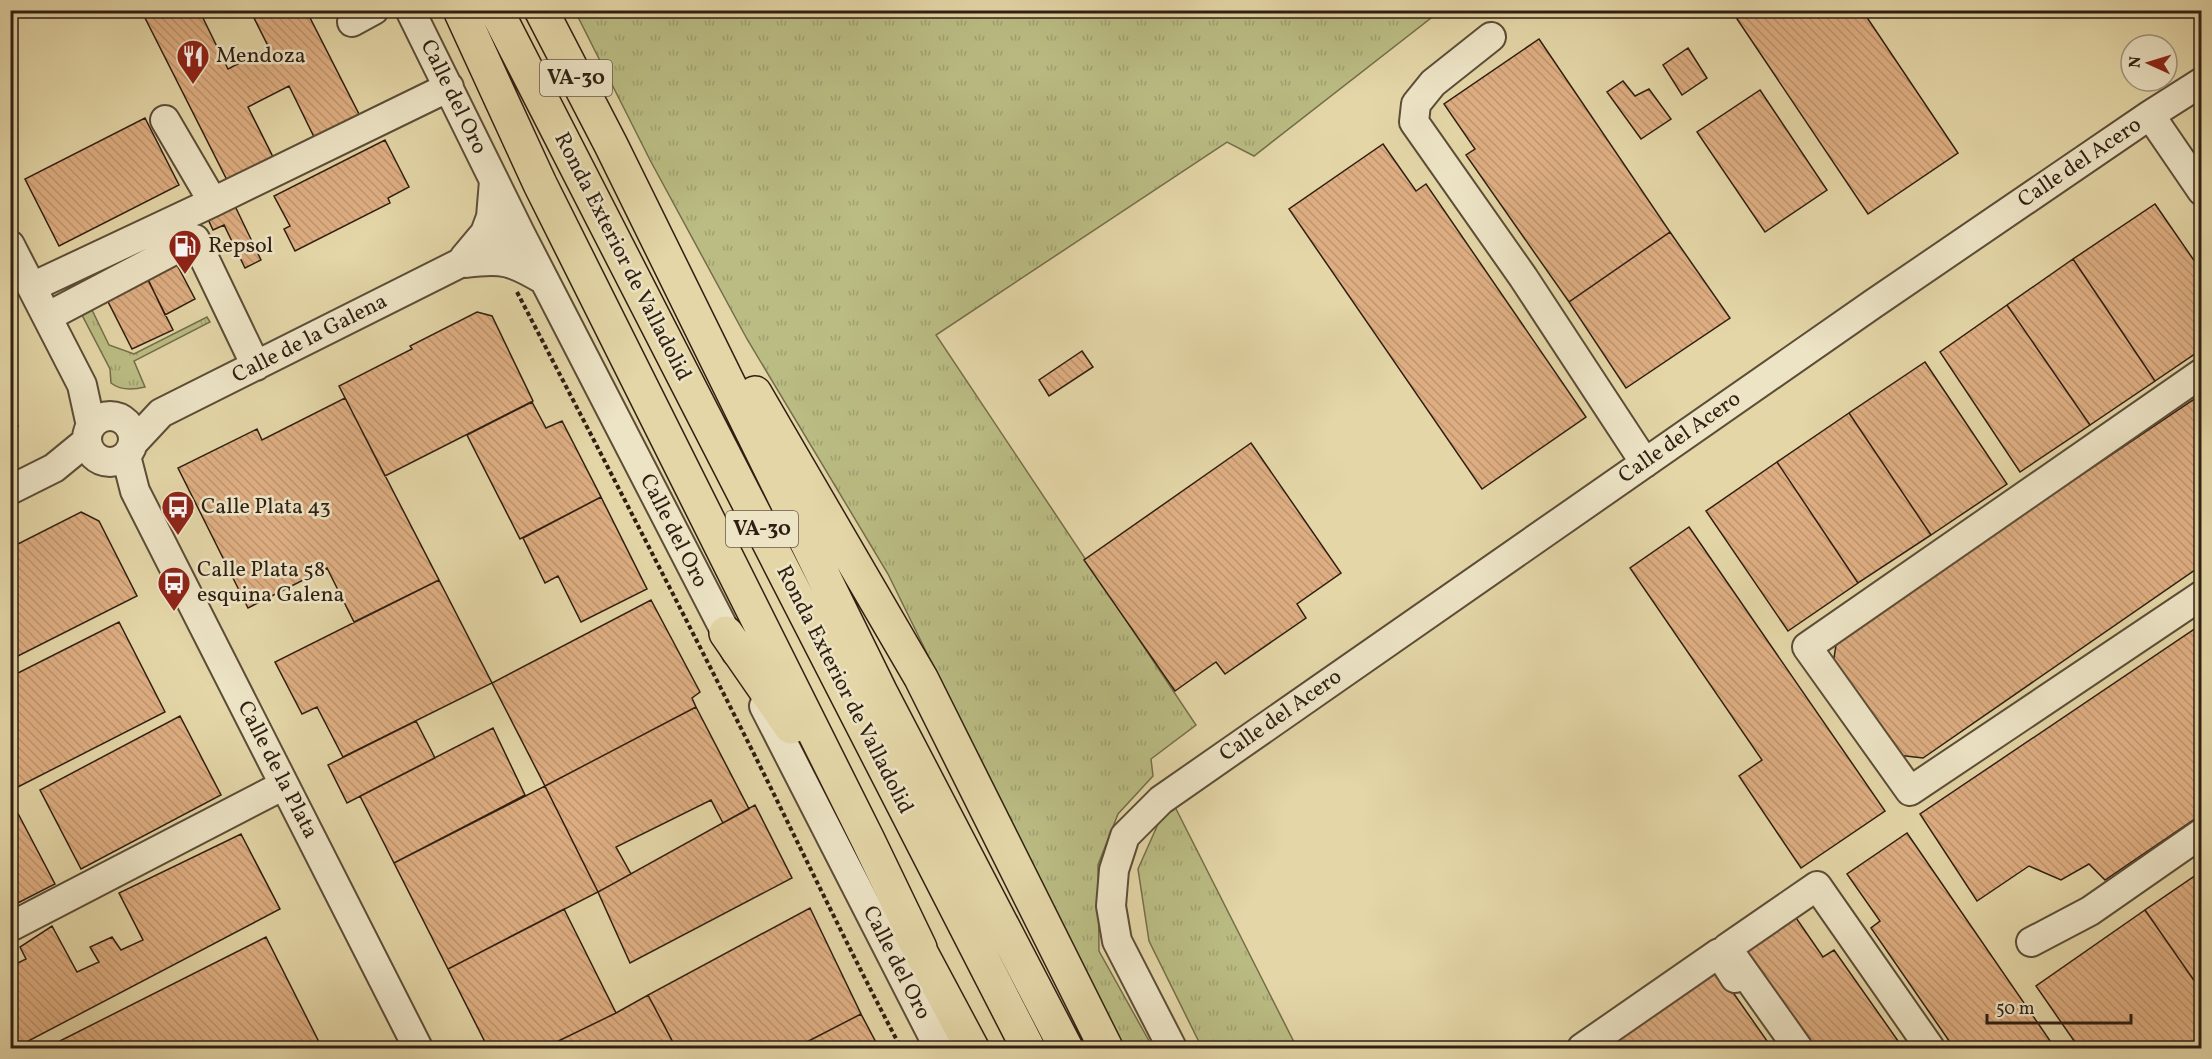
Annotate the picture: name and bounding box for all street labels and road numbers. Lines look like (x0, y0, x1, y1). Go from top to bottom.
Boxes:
street label: Calle del Oro (412, 34, 494, 160)
road number: VA-30 (540, 60, 612, 96)
street label: Calle del Acero (2012, 110, 2148, 216)
street label: Ronda Exterior de Valladolid (546, 127, 698, 387)
street label: Calle de la Galena (227, 286, 393, 392)
street label: Calle del Acero (1612, 384, 1748, 492)
street label: Calle del Oro (631, 469, 715, 593)
road number: VA-30 (726, 511, 798, 547)
street label: Ronda Exterior de Valladolid (768, 560, 920, 820)
street label: Calle del Acero (1213, 662, 1349, 770)
street label: Calle de la Plata (229, 696, 325, 844)
street label: Calle del Oro (854, 901, 938, 1025)

